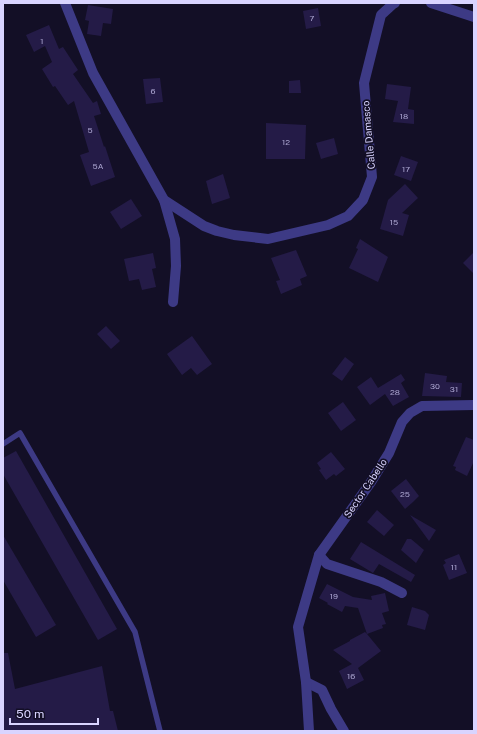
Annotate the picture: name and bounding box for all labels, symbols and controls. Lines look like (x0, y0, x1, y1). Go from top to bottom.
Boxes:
house number: 7 (310, 13, 315, 23)
house number: 1 (40, 36, 44, 46)
house number: 6 (151, 86, 156, 96)
street label: Calle Damasco (359, 100, 377, 170)
house number: 18 (400, 111, 408, 121)
house number: 5 (87, 125, 93, 135)
house number: 12 (282, 137, 290, 147)
house number: 5A (93, 161, 104, 171)
house number: 17 (402, 164, 410, 174)
house number: 15 (390, 217, 398, 227)
house number: 30 (430, 381, 440, 391)
house number: 31 (450, 384, 458, 394)
house number: 28 (390, 387, 400, 397)
street label: Sector Cabello (341, 456, 389, 520)
house number: 25 (400, 489, 410, 499)
house number: 11 (451, 562, 457, 572)
house number: 19 (330, 591, 338, 601)
house number: 16 (347, 671, 355, 681)
scale bar (10, 700, 98, 726)
text: 50 m (16, 707, 44, 721)

